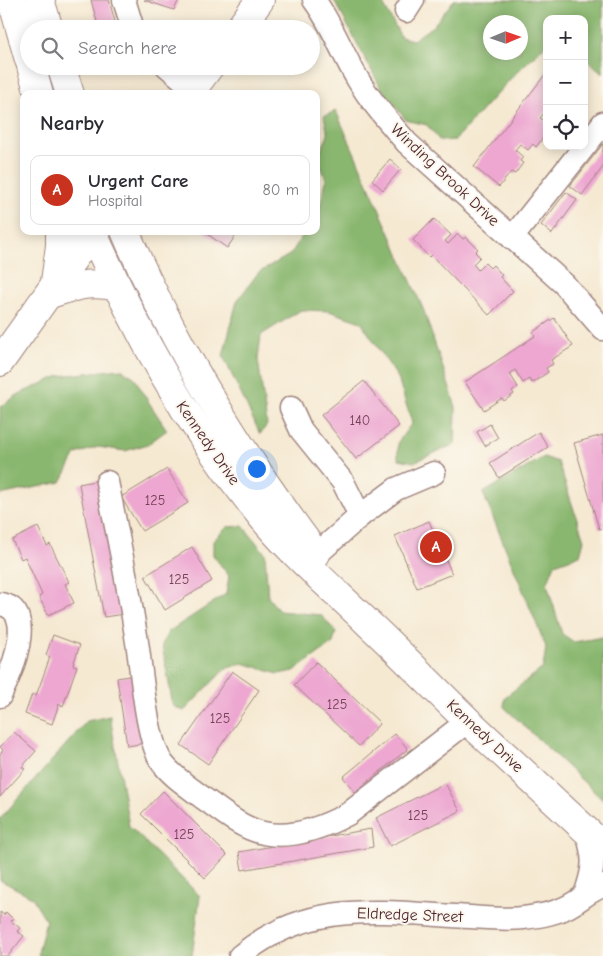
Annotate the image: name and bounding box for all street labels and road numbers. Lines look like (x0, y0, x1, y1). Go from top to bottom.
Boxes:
street label: Winding Brook Drive (387, 120, 503, 230)
street label: Kennedy Drive (172, 398, 244, 488)
street label: Kennedy Drive (443, 696, 527, 776)
street label: Eldredge Street (357, 904, 464, 926)

